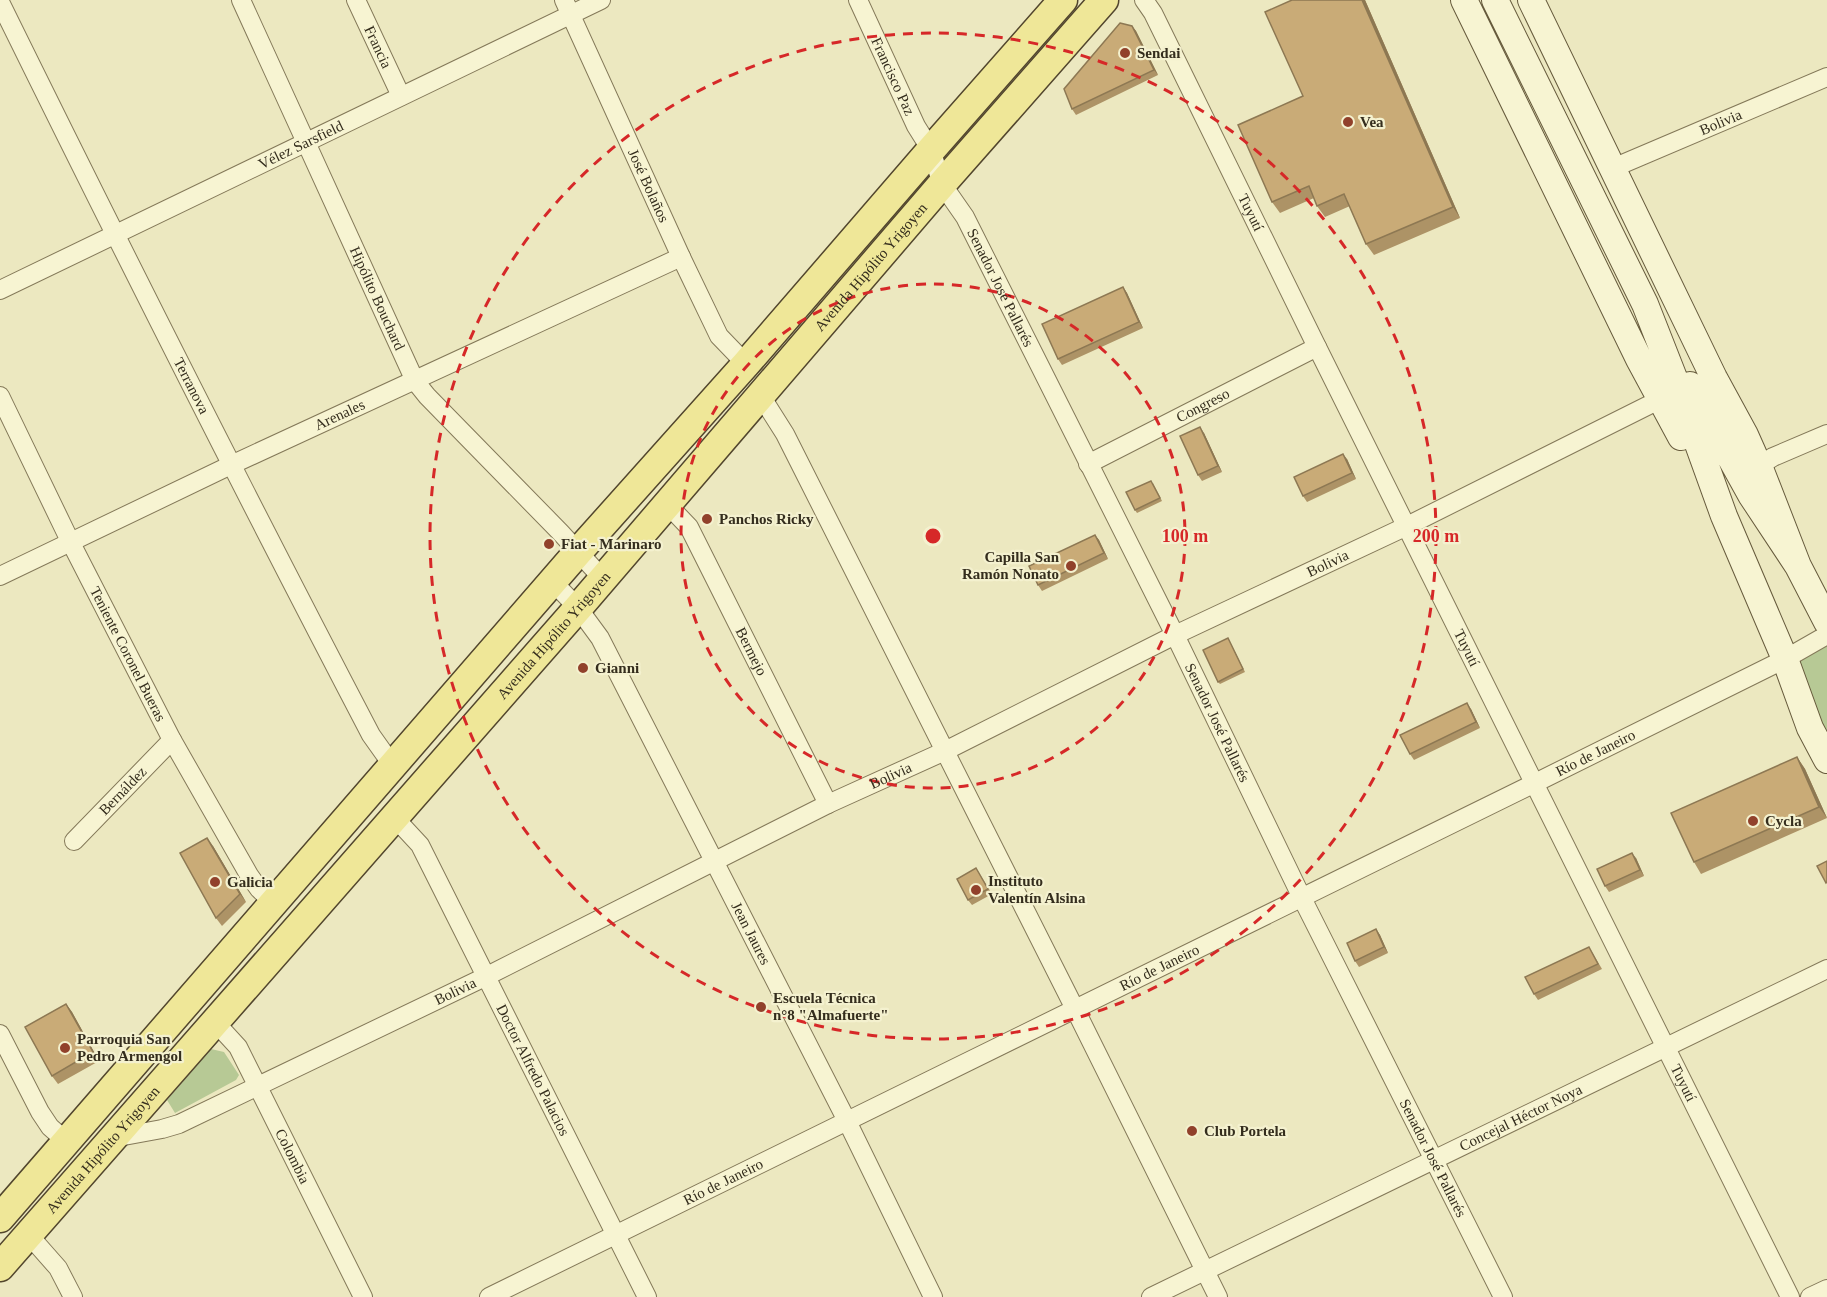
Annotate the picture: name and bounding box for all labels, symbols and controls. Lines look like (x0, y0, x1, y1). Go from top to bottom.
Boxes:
street label: Francia (361, 23, 395, 71)
street label: Francisco Paz (868, 35, 918, 118)
place label: Sendai (1137, 45, 1180, 61)
marker: Sendai (1118, 46, 1132, 60)
street label: Bolivia (1697, 106, 1744, 138)
place label: Vea (1360, 114, 1384, 130)
marker: Vea (1341, 115, 1355, 129)
street label: Vélez Sarsfield (256, 117, 346, 172)
street label: José Bolaños (625, 146, 672, 225)
street label: Tuyutí (1235, 191, 1267, 234)
street label: Avenida Hipólito Yrigoyen (811, 199, 930, 334)
street label: Senador José Pallarés (964, 226, 1037, 349)
street label: Hipólito Bouchard (347, 244, 408, 353)
street label: Terranova (171, 355, 212, 417)
street label: Congreso (1174, 385, 1232, 426)
street label: Arenales (312, 396, 367, 433)
place label: Panchos Ricky (719, 511, 814, 527)
marker: Panchos Ricky (700, 512, 714, 526)
centre of rings (923, 526, 943, 546)
text: 100 m (1162, 526, 1208, 546)
text: 200 m (1413, 526, 1459, 546)
place label: Fiat - Marinaro (561, 536, 662, 552)
marker: Fiat - Marinaro (542, 537, 556, 551)
street label: Bolivia (1304, 546, 1351, 580)
place label: Capilla San Ramón Nonato (962, 549, 1060, 582)
marker: Capilla San Ramón Nonato (1064, 559, 1078, 573)
street label: Avenida Hipólito Yrigoyen (494, 568, 614, 702)
street label: Teniente Coronel Bueras (87, 584, 169, 724)
street label: Bermejo (733, 625, 770, 678)
street label: Tuyutí (1451, 627, 1483, 669)
place label: Gianni (595, 660, 639, 676)
marker: Gianni (576, 661, 590, 675)
street label: Senador José Pallarés (1182, 661, 1253, 785)
street label: Río de Janeiro (1553, 727, 1638, 779)
street label: Bolivia (867, 759, 914, 792)
street label: Bernáldez (96, 763, 150, 818)
place label: Cycla (1765, 813, 1802, 829)
marker: Cycla (1746, 814, 1760, 828)
place label: Instituto Valentín Alsina (988, 873, 1086, 906)
place label: Galicia (227, 874, 273, 890)
marker: Galicia (208, 875, 222, 889)
marker: Instituto Valentín Alsina (969, 883, 983, 897)
street label: Jean Jaures (728, 899, 774, 967)
street label: Río de Janeiro (1117, 941, 1202, 994)
street label: Bolivia (432, 974, 479, 1008)
place label: Escuela Técnica n°8 "Almafuerte" (773, 990, 889, 1023)
marker: Escuela Técnica n°8 "Almafuerte" (754, 1000, 768, 1014)
street label: Doctor Alfredo Palacios (493, 1002, 573, 1139)
place label: Parroquia San Pedro Armengol (77, 1031, 182, 1064)
marker: Parroquia San Pedro Armengol (58, 1041, 72, 1055)
street label: Tuyutí (1667, 1062, 1699, 1104)
street label: Concejal Héctor Noya (1457, 1081, 1585, 1154)
street label: Avenida Hipólito Yrigoyen (43, 1083, 163, 1216)
street label: Senador José Pallarés (1397, 1096, 1469, 1220)
place label: Club Portela (1204, 1123, 1287, 1139)
marker: Club Portela (1185, 1124, 1199, 1138)
street label: Colombia (272, 1126, 313, 1186)
street label: Río de Janeiro (681, 1156, 766, 1208)

